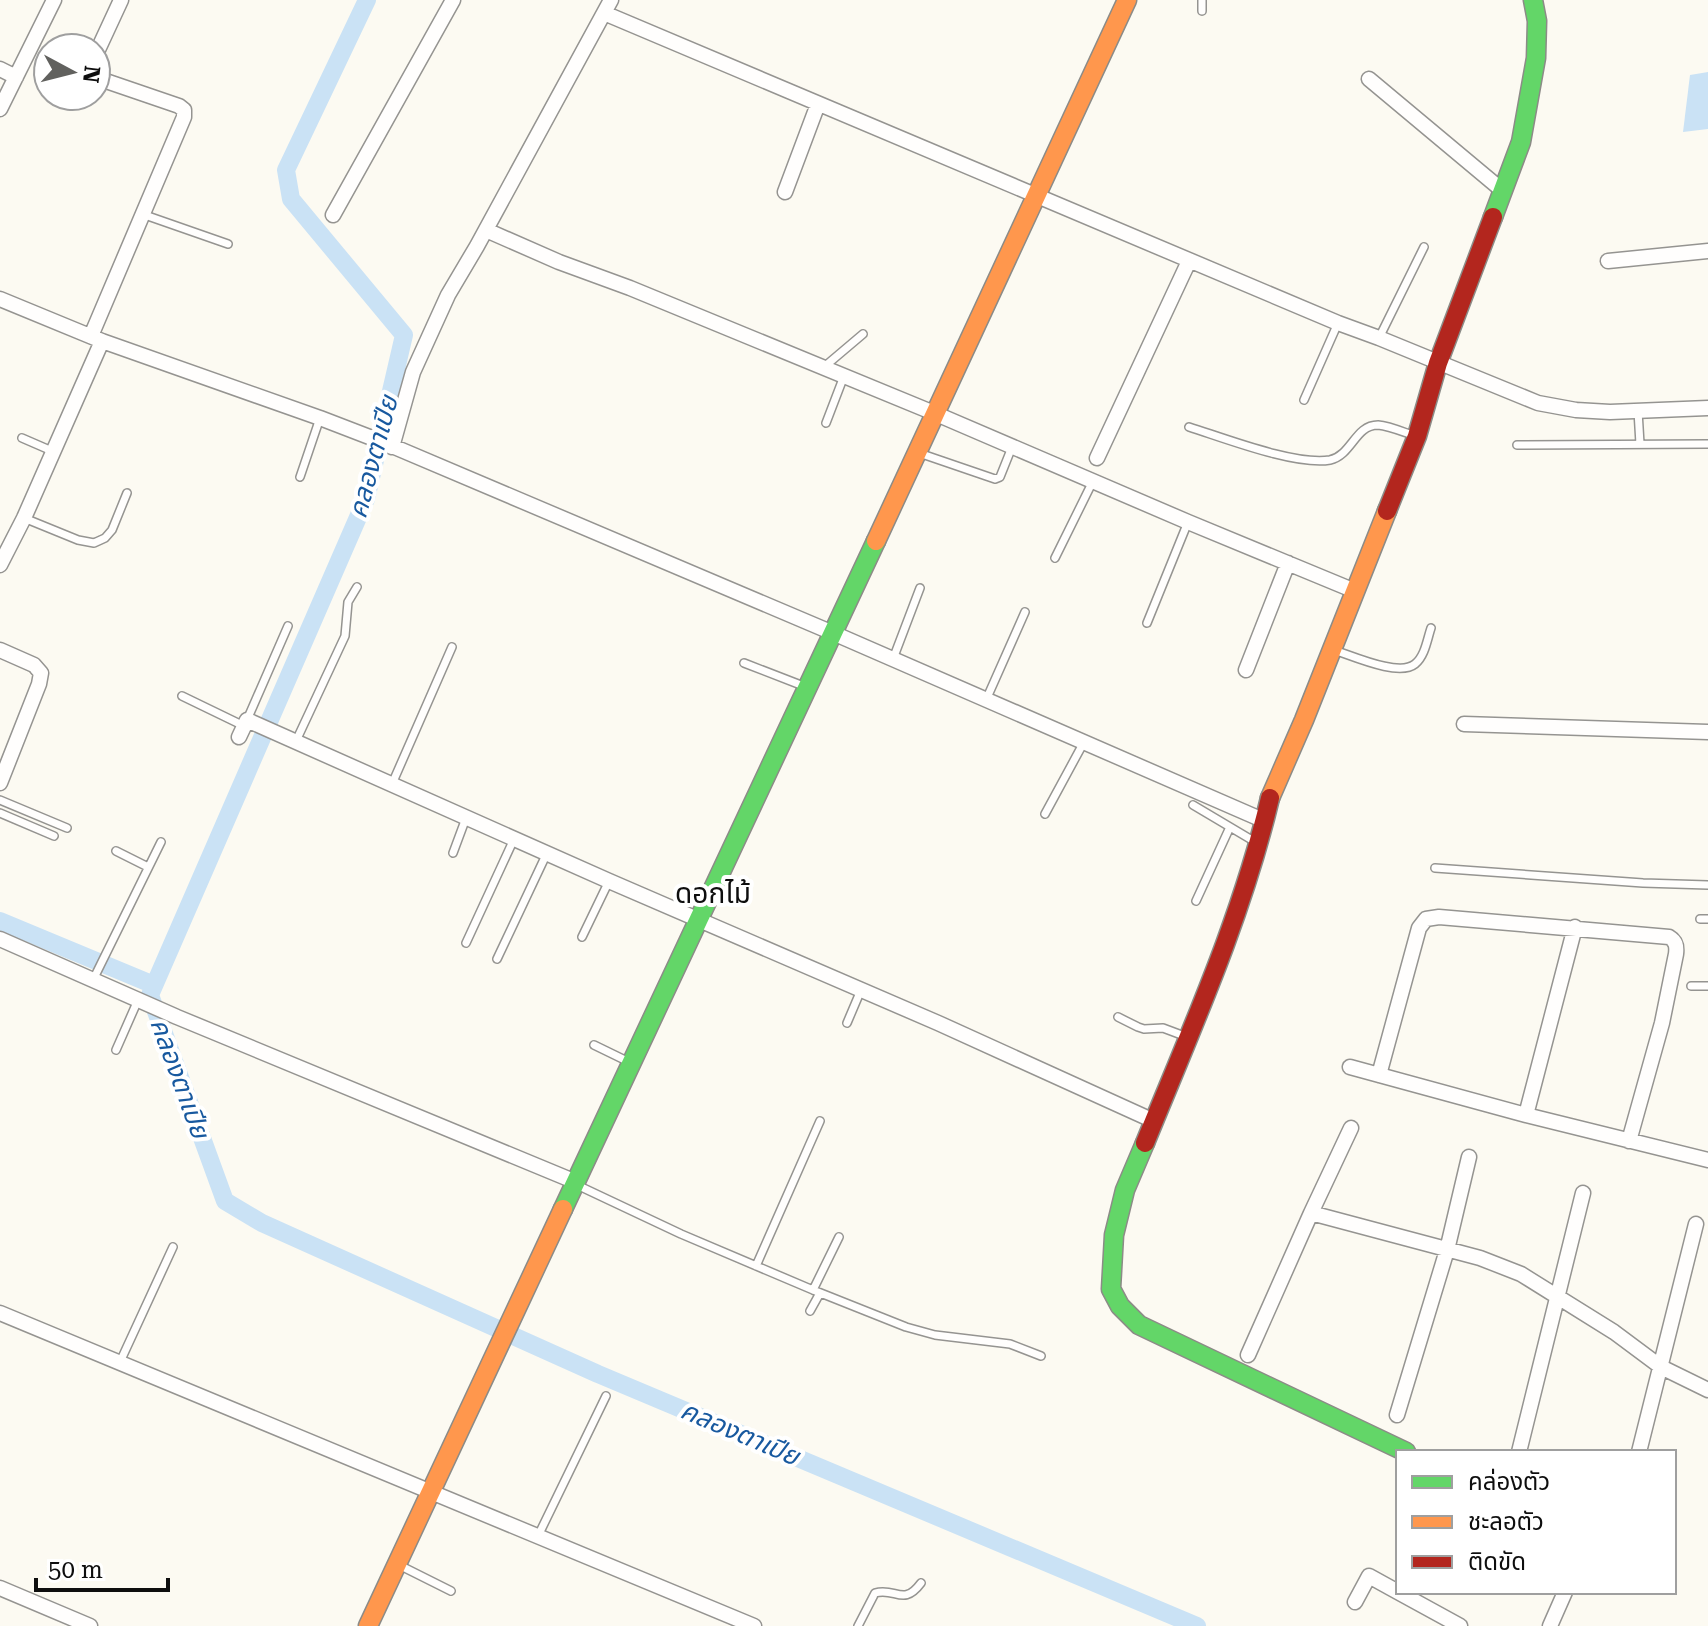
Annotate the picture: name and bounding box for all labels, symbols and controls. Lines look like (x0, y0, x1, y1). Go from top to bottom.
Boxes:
north arrow (32, 32, 112, 112)
text: N (78, 64, 105, 84)
water label: คลองตาเปีย (342, 391, 404, 521)
district label: ดอกไม้ (675, 877, 751, 910)
water label: คลองตาเปีย (144, 1014, 216, 1143)
water label: คลองตาเปีย (676, 1395, 805, 1472)
legend (1396, 1450, 1676, 1594)
text: คล่องตัว (1468, 1468, 1550, 1496)
text: ชะลอตัว (1468, 1508, 1544, 1536)
scale bar (36, 1542, 168, 1592)
text: ติดขัด (1468, 1548, 1526, 1576)
text: 50 m (48, 1556, 103, 1584)

